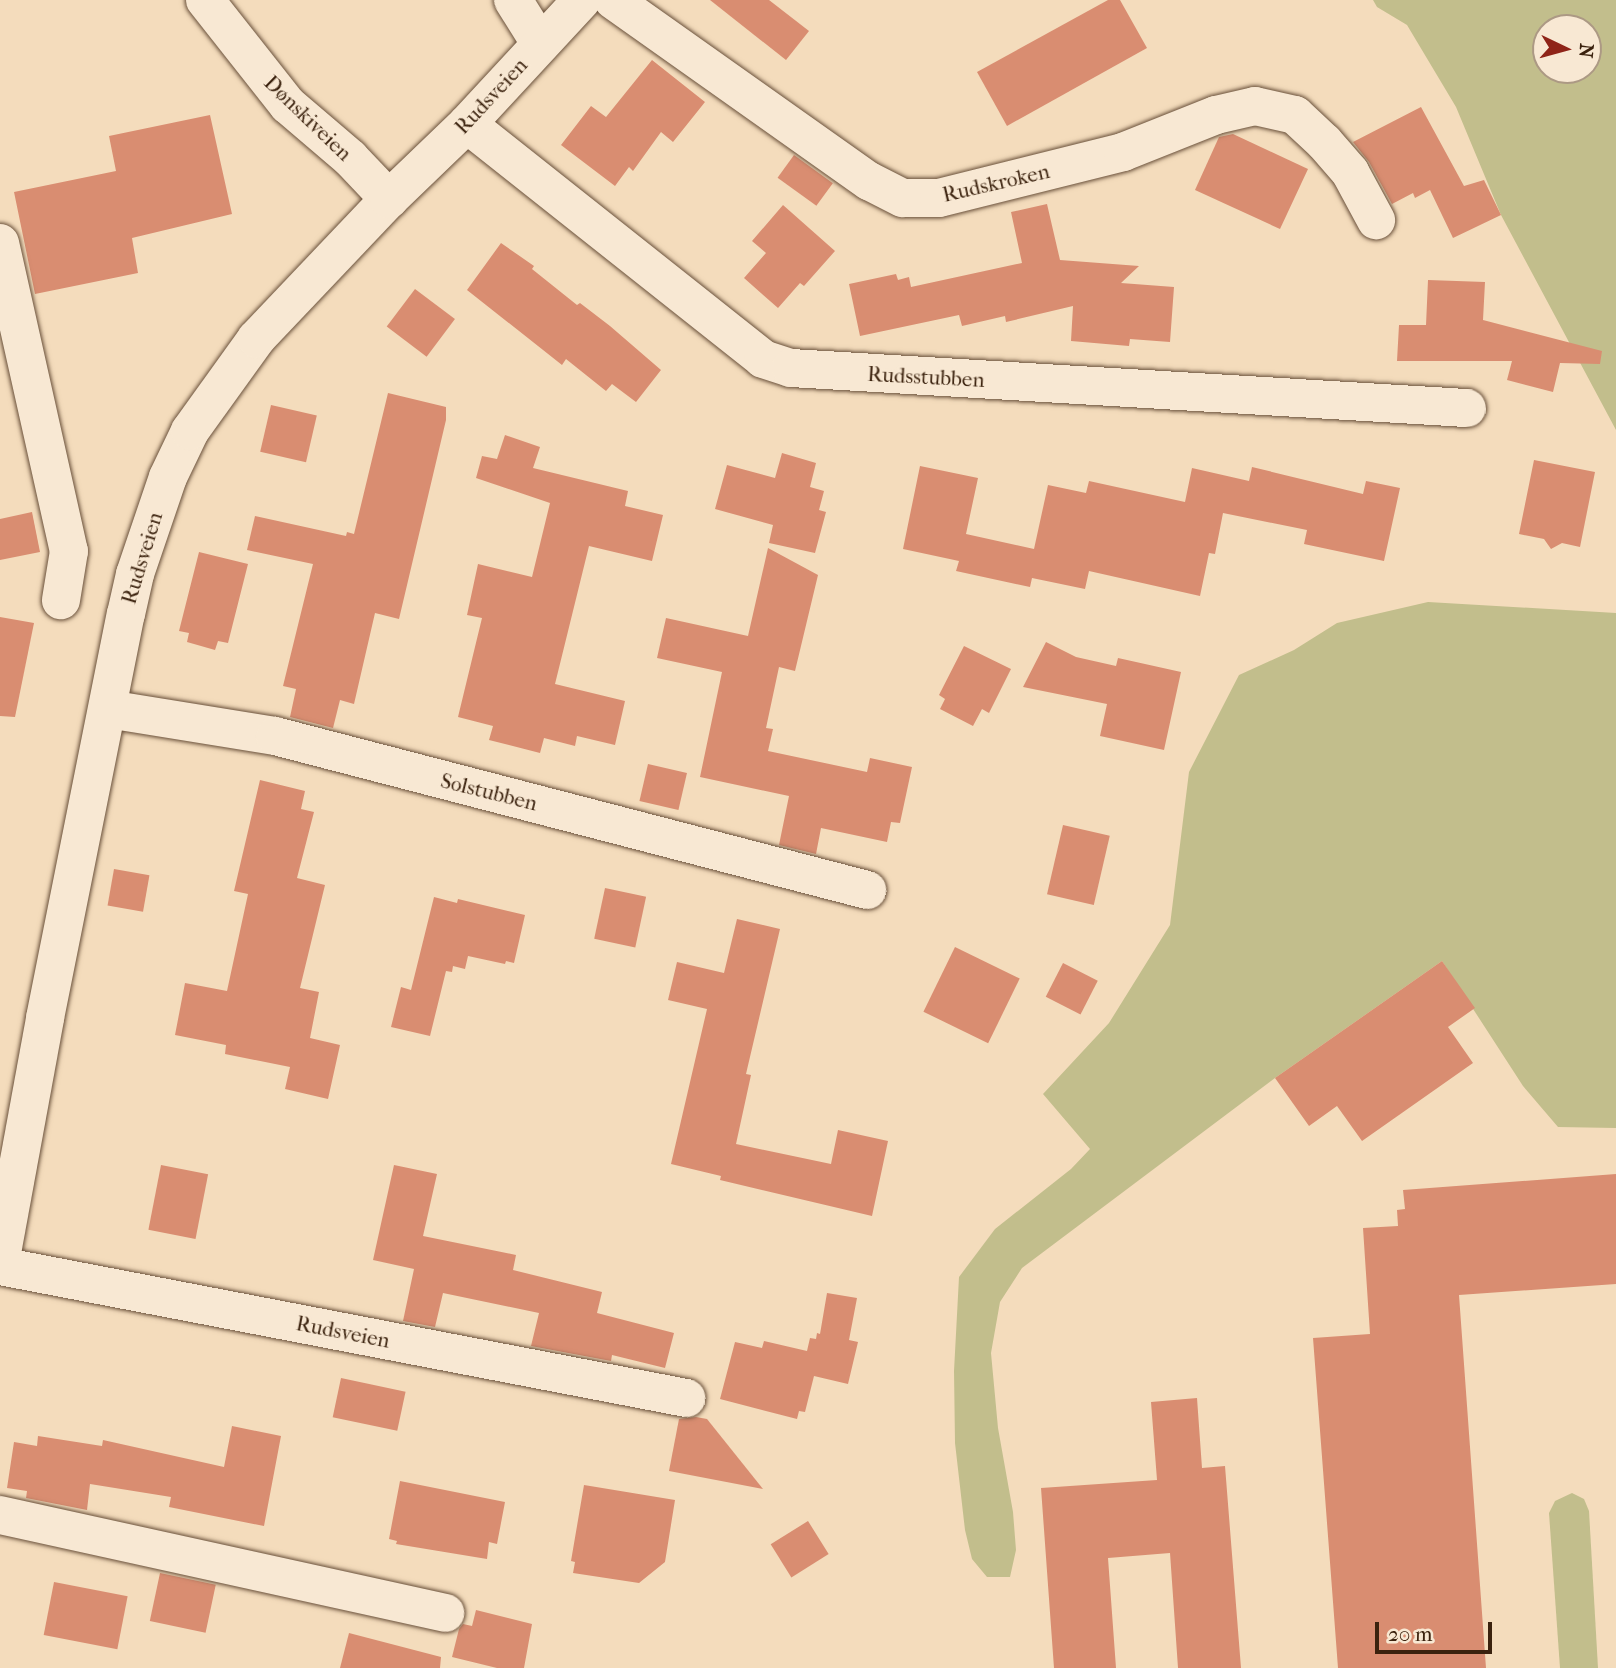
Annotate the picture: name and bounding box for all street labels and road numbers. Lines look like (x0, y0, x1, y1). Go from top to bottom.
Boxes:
street label: Rudsveien (449, 53, 533, 139)
street label: Dønskiveien (259, 70, 357, 166)
street label: Rudskroken (940, 158, 1052, 208)
street label: Rudsstubben (867, 361, 985, 393)
street label: Rudsveien (116, 509, 168, 607)
street label: Solstubben (438, 768, 540, 816)
street label: Rudsveien (294, 1311, 392, 1353)

